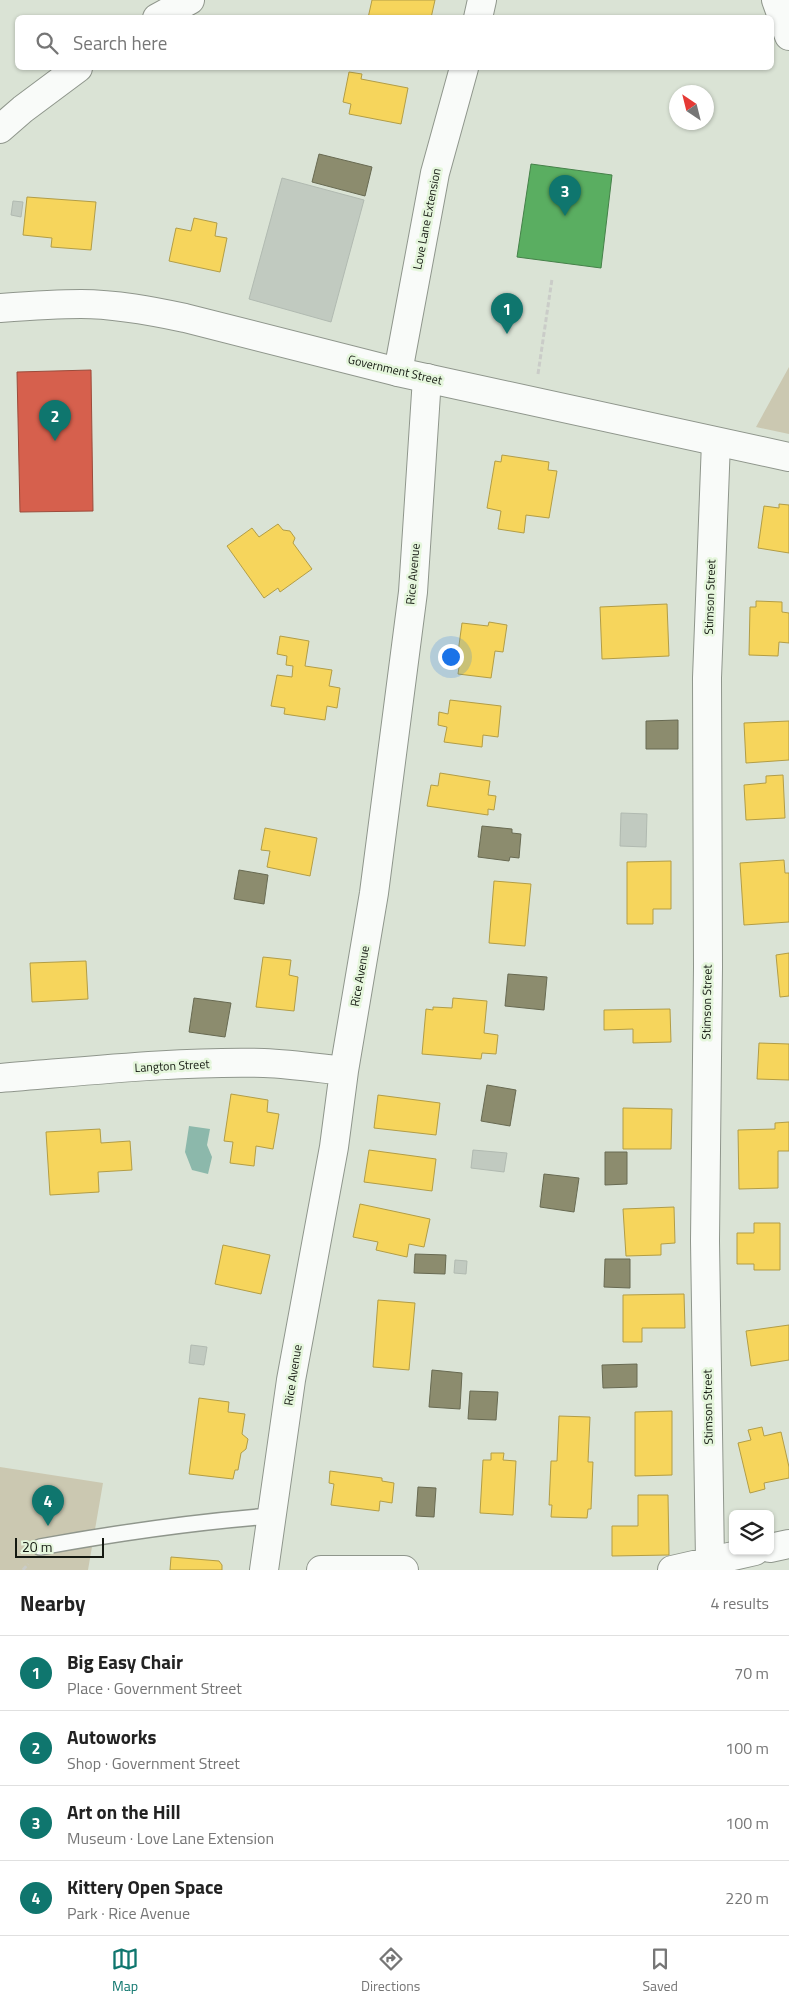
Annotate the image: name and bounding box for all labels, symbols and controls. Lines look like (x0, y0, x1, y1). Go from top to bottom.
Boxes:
search box (15, 15, 774, 70)
text: Search here (73, 28, 167, 57)
icon: search (33, 29, 61, 57)
north arrow (669, 85, 714, 130)
street label: Love Lane Extension (407, 167, 446, 271)
pin: 3 (549, 175, 581, 216)
pin: 1 (491, 293, 523, 334)
street label: Government Street (346, 349, 445, 390)
pin: 2 (39, 400, 71, 441)
street label: Rice Avenue (400, 543, 425, 605)
street label: Stimson Street (699, 558, 720, 635)
your location (438, 644, 464, 670)
street label: Rice Avenue (345, 944, 374, 1008)
street label: Stimson Street (696, 963, 717, 1040)
street label: Langton Street (134, 1054, 211, 1077)
street label: Rice Avenue (278, 1343, 307, 1407)
street label: Stimson Street (697, 1368, 718, 1445)
pin: 4 (32, 1485, 64, 1526)
map controls (729, 1510, 774, 1555)
button: layers (729, 1510, 774, 1555)
scale bar (15, 1535, 104, 1558)
text: 20 m (22, 1536, 52, 1557)
text: Nearby (20, 1587, 85, 1619)
text: 4 results (710, 1591, 769, 1615)
text: Big Easy Chair (67, 1647, 183, 1676)
text: 1 (32, 1661, 40, 1685)
text: 70 m (734, 1661, 769, 1685)
text: Place · Government Street (67, 1676, 242, 1700)
text: Autoworks (67, 1722, 157, 1751)
text: 2 (32, 1736, 40, 1760)
text: 100 m (725, 1736, 769, 1760)
text: Shop · Government Street (67, 1751, 240, 1775)
text: Art on the Hill (67, 1797, 181, 1826)
text: 3 (32, 1811, 40, 1835)
text: 100 m (725, 1811, 769, 1835)
text: Museum · Love Lane Extension (67, 1826, 274, 1850)
text: Kittery Open Space (67, 1872, 223, 1901)
text: 4 (32, 1886, 40, 1910)
text: 220 m (725, 1886, 769, 1910)
text: Park · Rice Avenue (67, 1901, 190, 1925)
tab: Map (111, 1945, 139, 1996)
tab: Directions (361, 1945, 420, 1996)
tab: Saved (642, 1945, 678, 1996)

